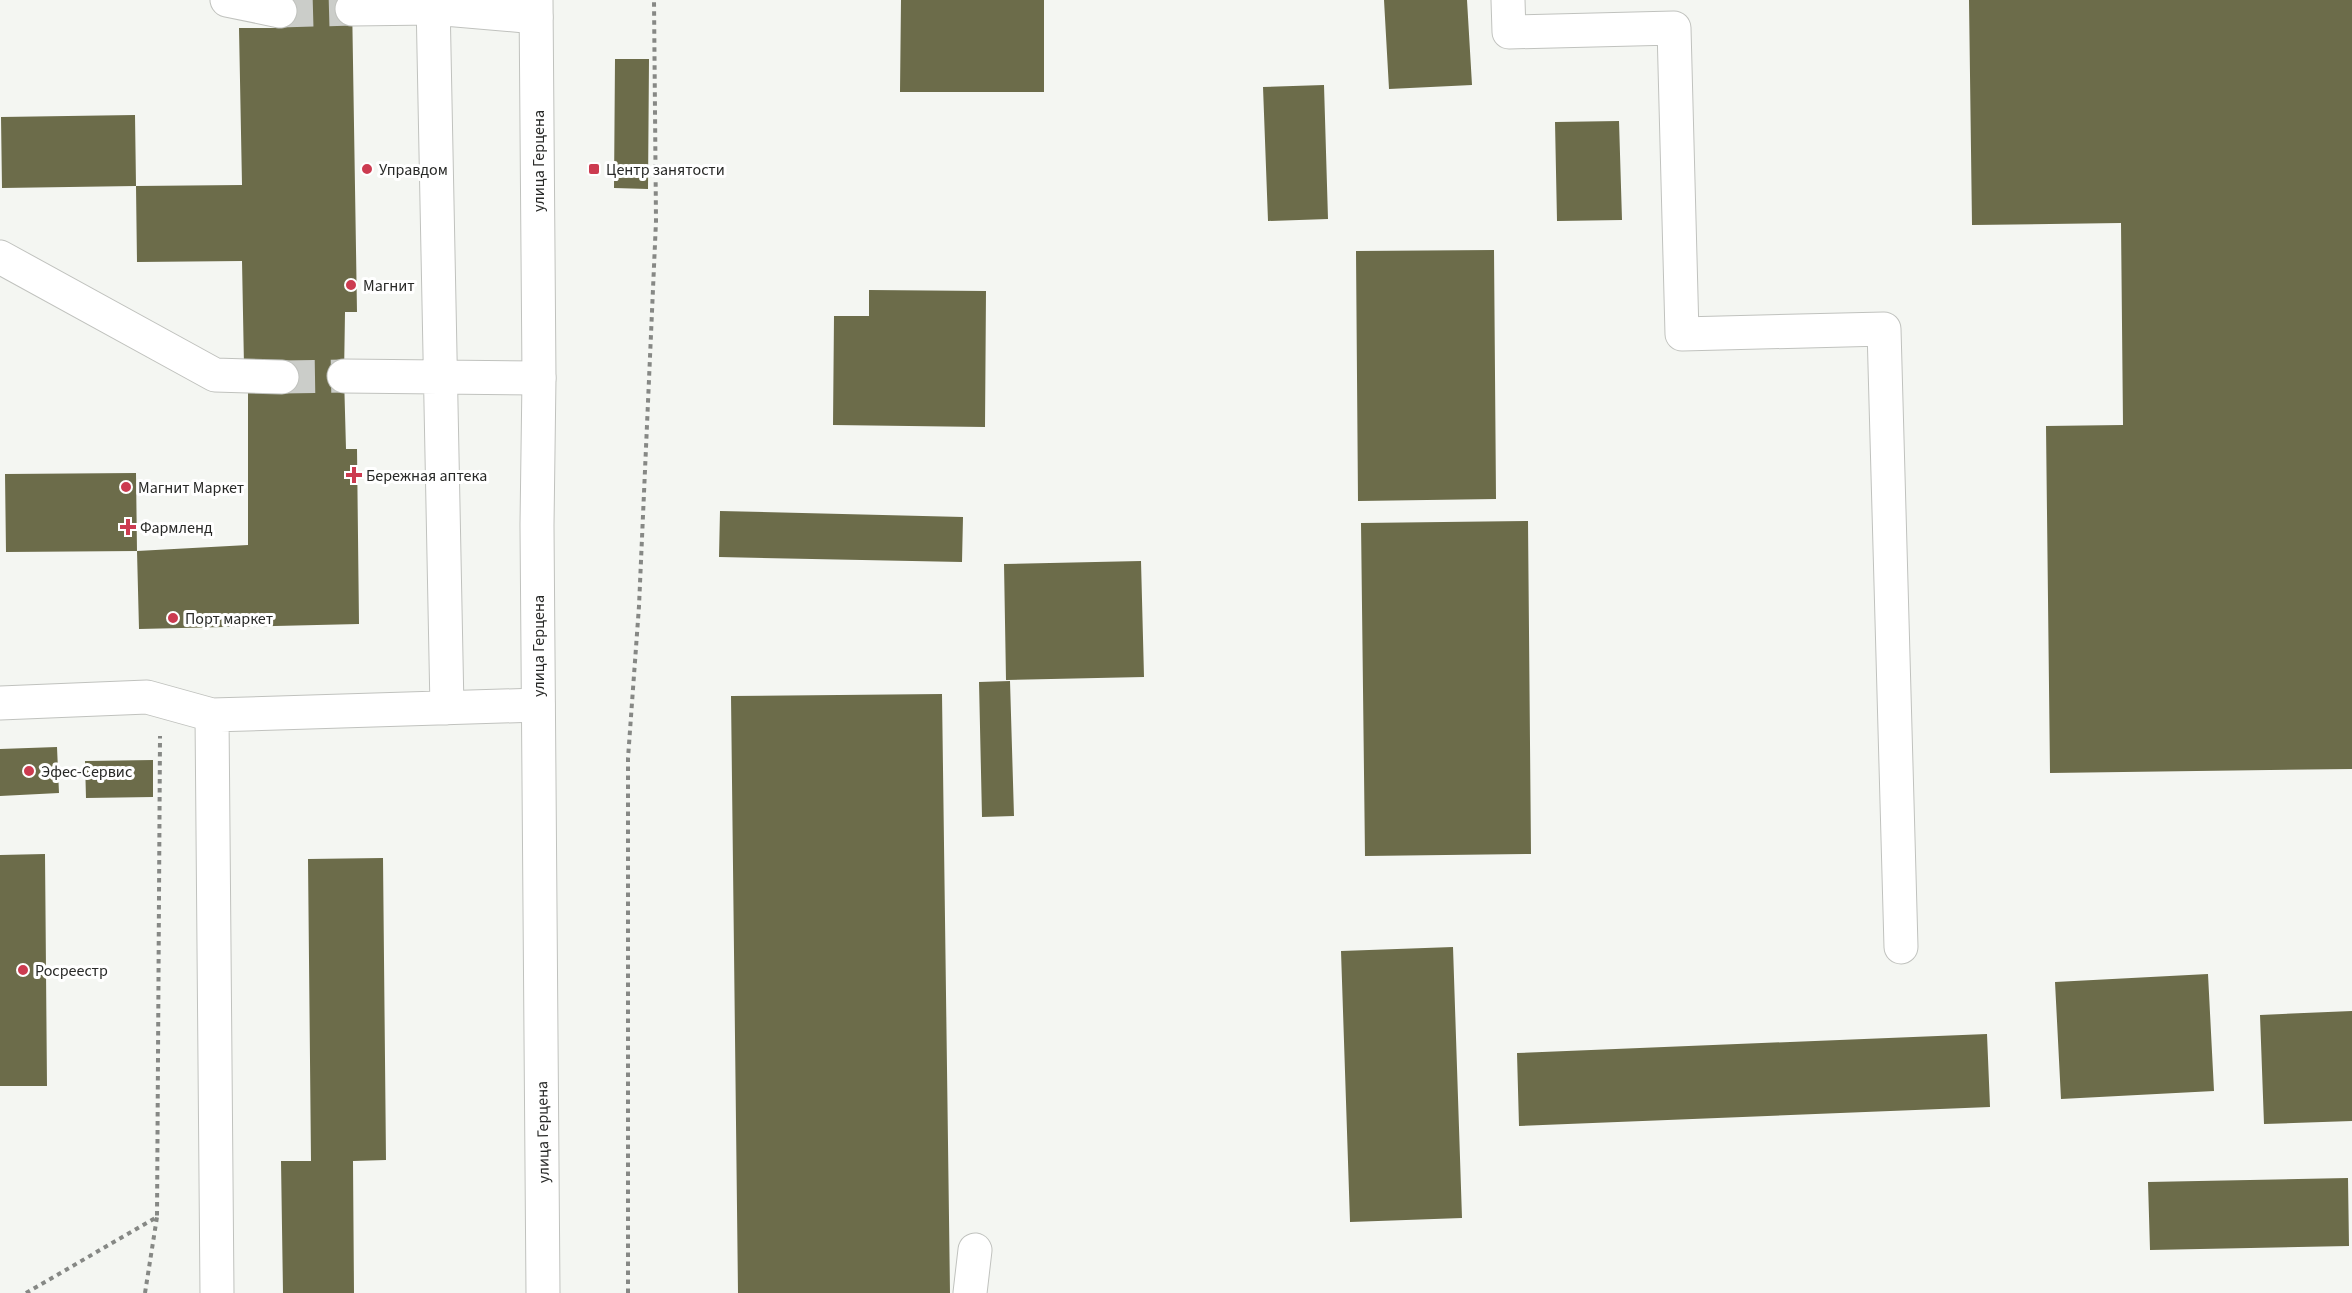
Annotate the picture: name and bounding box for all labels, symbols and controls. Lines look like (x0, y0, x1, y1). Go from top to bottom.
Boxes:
street label: улица Герцена (528, 110, 550, 212)
place label: Управдом (379, 159, 448, 181)
place label: Центр занятости (606, 159, 725, 181)
marker: Управдом (360, 162, 374, 176)
marker: Центр занятости (587, 162, 601, 176)
place label: Магнит (363, 275, 415, 297)
marker: Магнит (344, 278, 358, 292)
place label: Бережная аптека (366, 465, 487, 487)
marker: Бережная аптека (347, 468, 361, 482)
place label: Магнит Маркет (138, 477, 244, 499)
marker: Магнит Маркет (119, 480, 133, 494)
place label: Фармленд (140, 517, 213, 539)
marker: Фармленд (121, 520, 135, 534)
street label: улица Герцена (528, 595, 550, 697)
place label: Порт маркет (185, 608, 273, 630)
marker: Порт маркет (166, 611, 180, 625)
place label: Эфес-Сервис (41, 761, 132, 783)
marker: Эфес-Сервис (22, 764, 36, 778)
place label: Росреестр (35, 960, 108, 982)
marker: Росреестр (16, 963, 30, 977)
street label: улица Герцена (531, 1081, 555, 1183)

